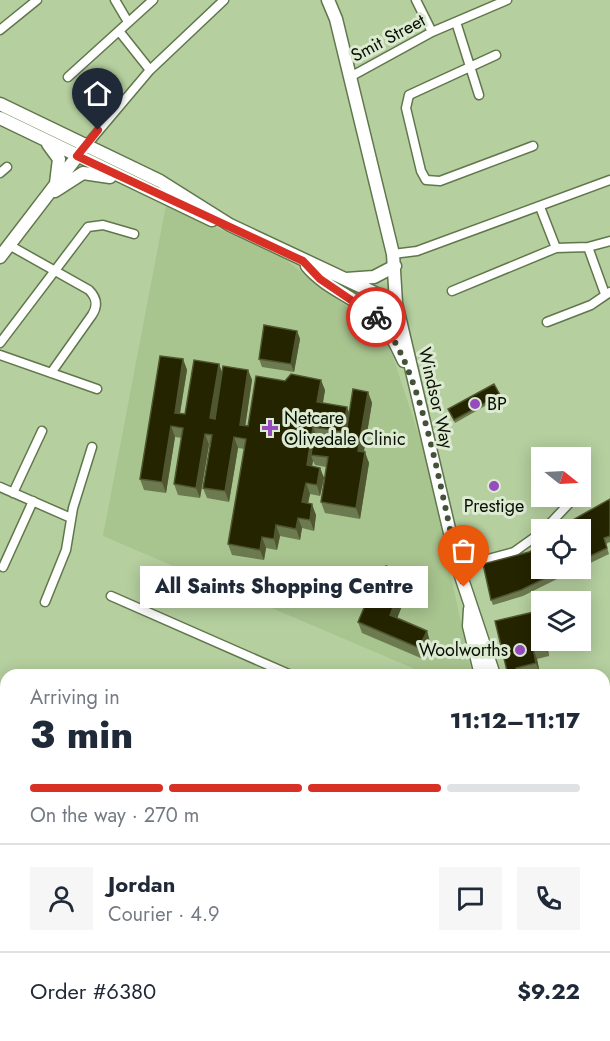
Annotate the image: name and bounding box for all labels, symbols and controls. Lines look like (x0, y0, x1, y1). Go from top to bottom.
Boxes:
street label: Smit Street (346, 7, 431, 69)
pin (72, 68, 123, 130)
icon: home (81, 77, 114, 110)
courier (346, 287, 406, 347)
icon: bike (360, 301, 393, 334)
street label: Windsor Way (412, 345, 460, 451)
place label: BP (487, 391, 507, 417)
marker: BP (468, 397, 482, 411)
place label: Netcare Olivedale Clinic (284, 405, 406, 452)
marker: Netcare Olivedale Clinic (261, 419, 279, 437)
north arrow (531, 447, 591, 507)
map controls (531, 447, 591, 651)
marker: Prestige (487, 479, 501, 493)
place label: Prestige (464, 493, 524, 519)
button: locate (531, 519, 591, 579)
pin (438, 525, 489, 587)
icon: bag (447, 534, 480, 567)
callout: All Saints Shopping Centre (140, 566, 428, 608)
text: All Saints Shopping Centre (155, 572, 413, 601)
button: layers (531, 591, 591, 651)
place label: Woolworths (419, 637, 508, 663)
marker: Woolworths (513, 643, 527, 657)
text: Arriving in (30, 683, 120, 712)
text: 11:12–11:17 (450, 704, 580, 736)
text: 3 min (30, 706, 133, 763)
text: On the way · 270 m (30, 801, 199, 830)
button: person (30, 867, 93, 930)
button: chat (439, 867, 502, 930)
button: phone (517, 867, 580, 930)
text: Jordan (108, 868, 175, 900)
text: Courier · 4.9 (108, 900, 220, 929)
text: Order #6380 (30, 975, 156, 1007)
text: $9.22 (517, 975, 580, 1007)

